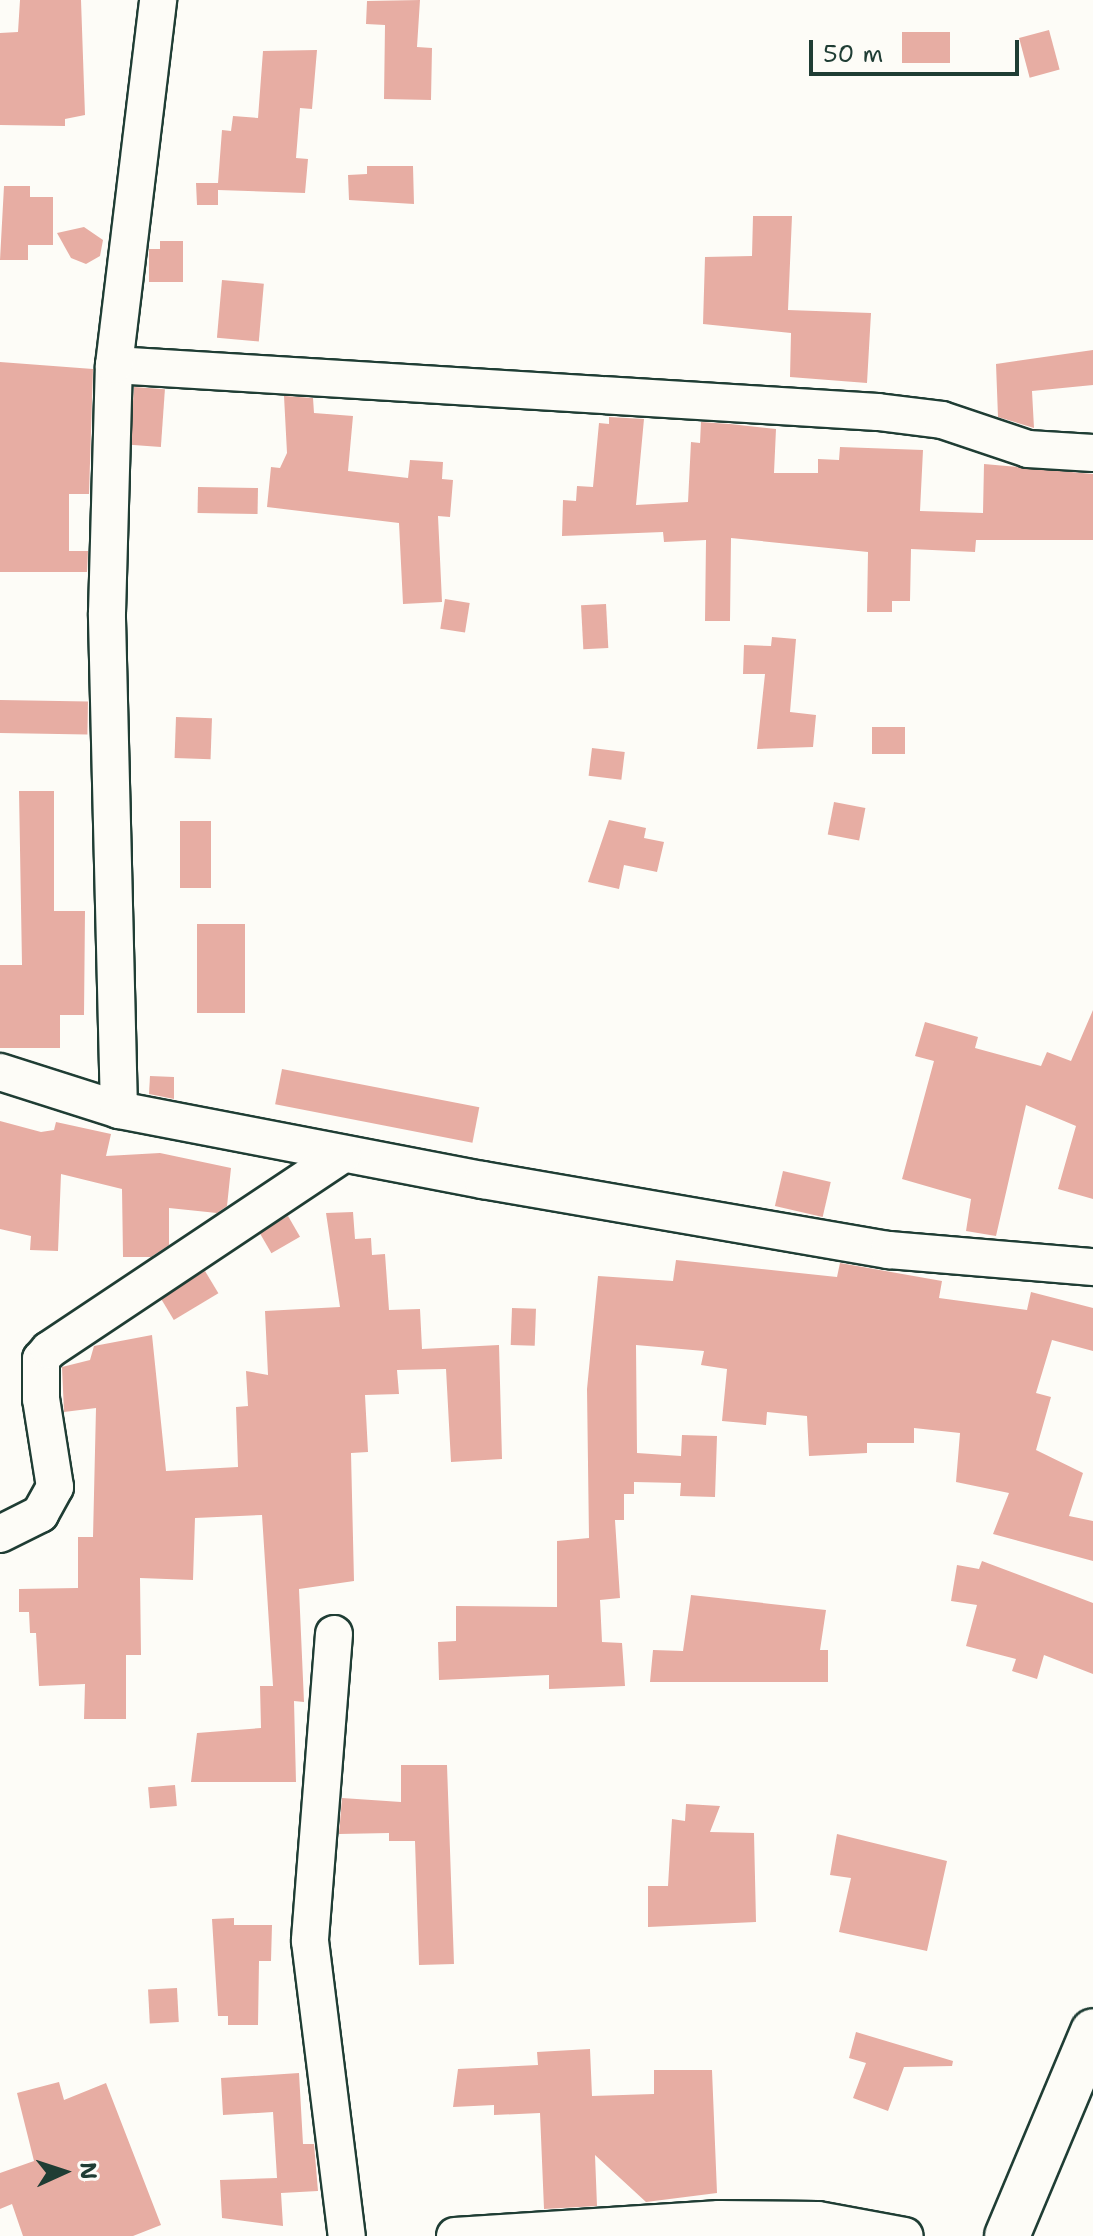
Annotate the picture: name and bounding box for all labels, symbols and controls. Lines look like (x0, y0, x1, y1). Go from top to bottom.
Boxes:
scale bar (813, 24, 1023, 74)
text: 50 m (823, 38, 883, 70)
north arrow (24, 2132, 104, 2212)
text: N (74, 2161, 103, 2180)

